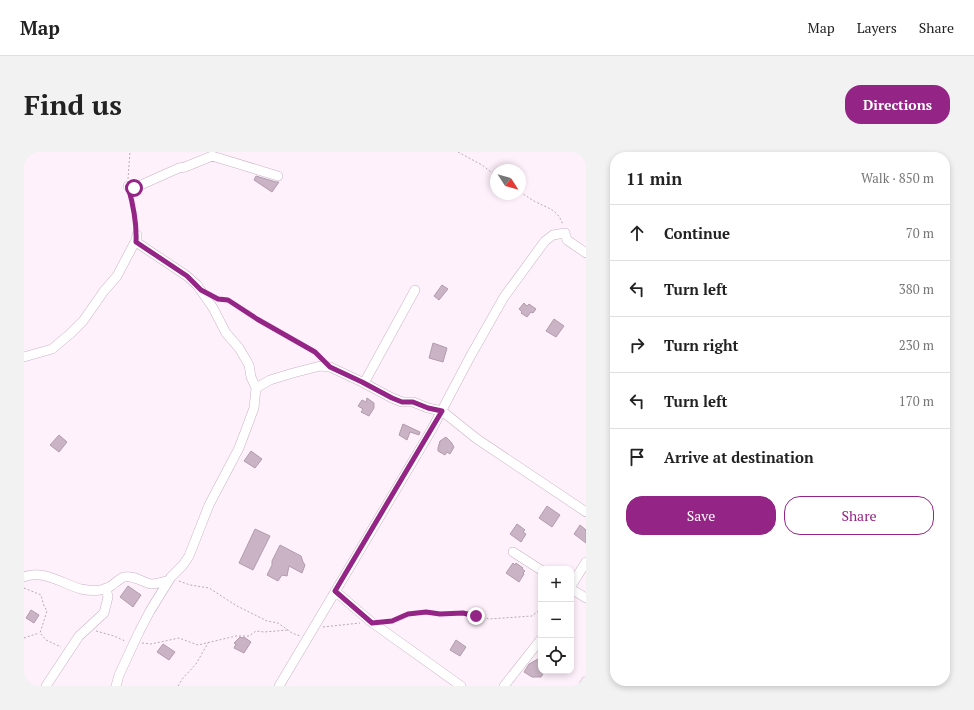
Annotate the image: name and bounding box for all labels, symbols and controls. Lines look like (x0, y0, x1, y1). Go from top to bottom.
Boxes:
text: Map (20, 15, 60, 40)
text: Map (808, 18, 835, 37)
text: Layers (857, 18, 897, 37)
text: Share (919, 18, 954, 37)
button: Directions (845, 85, 950, 124)
text: Find us (24, 86, 122, 123)
north arrow (490, 164, 526, 200)
text: 11 min (626, 167, 682, 190)
text: Walk · 850 m (861, 169, 934, 187)
route start (125, 179, 143, 197)
icon: ahead (626, 222, 648, 244)
text: Continue (664, 223, 730, 243)
text: 70 m (906, 224, 934, 242)
icon: left (626, 278, 648, 300)
text: Turn left (664, 279, 728, 299)
text: 380 m (899, 280, 934, 298)
icon: right (626, 334, 648, 356)
text: Turn right (664, 335, 739, 355)
text: 230 m (899, 336, 934, 354)
icon: left (626, 390, 648, 412)
text: Turn left (664, 391, 728, 411)
text: 170 m (899, 392, 934, 410)
icon: arrive (626, 446, 648, 468)
text: Arrive at destination (664, 447, 814, 467)
button: Save (626, 496, 776, 535)
button: Share (784, 496, 934, 535)
map controls (538, 566, 574, 674)
button: + (538, 566, 574, 602)
button: − (538, 602, 574, 638)
route end (467, 607, 485, 625)
button: locate (538, 638, 574, 674)

